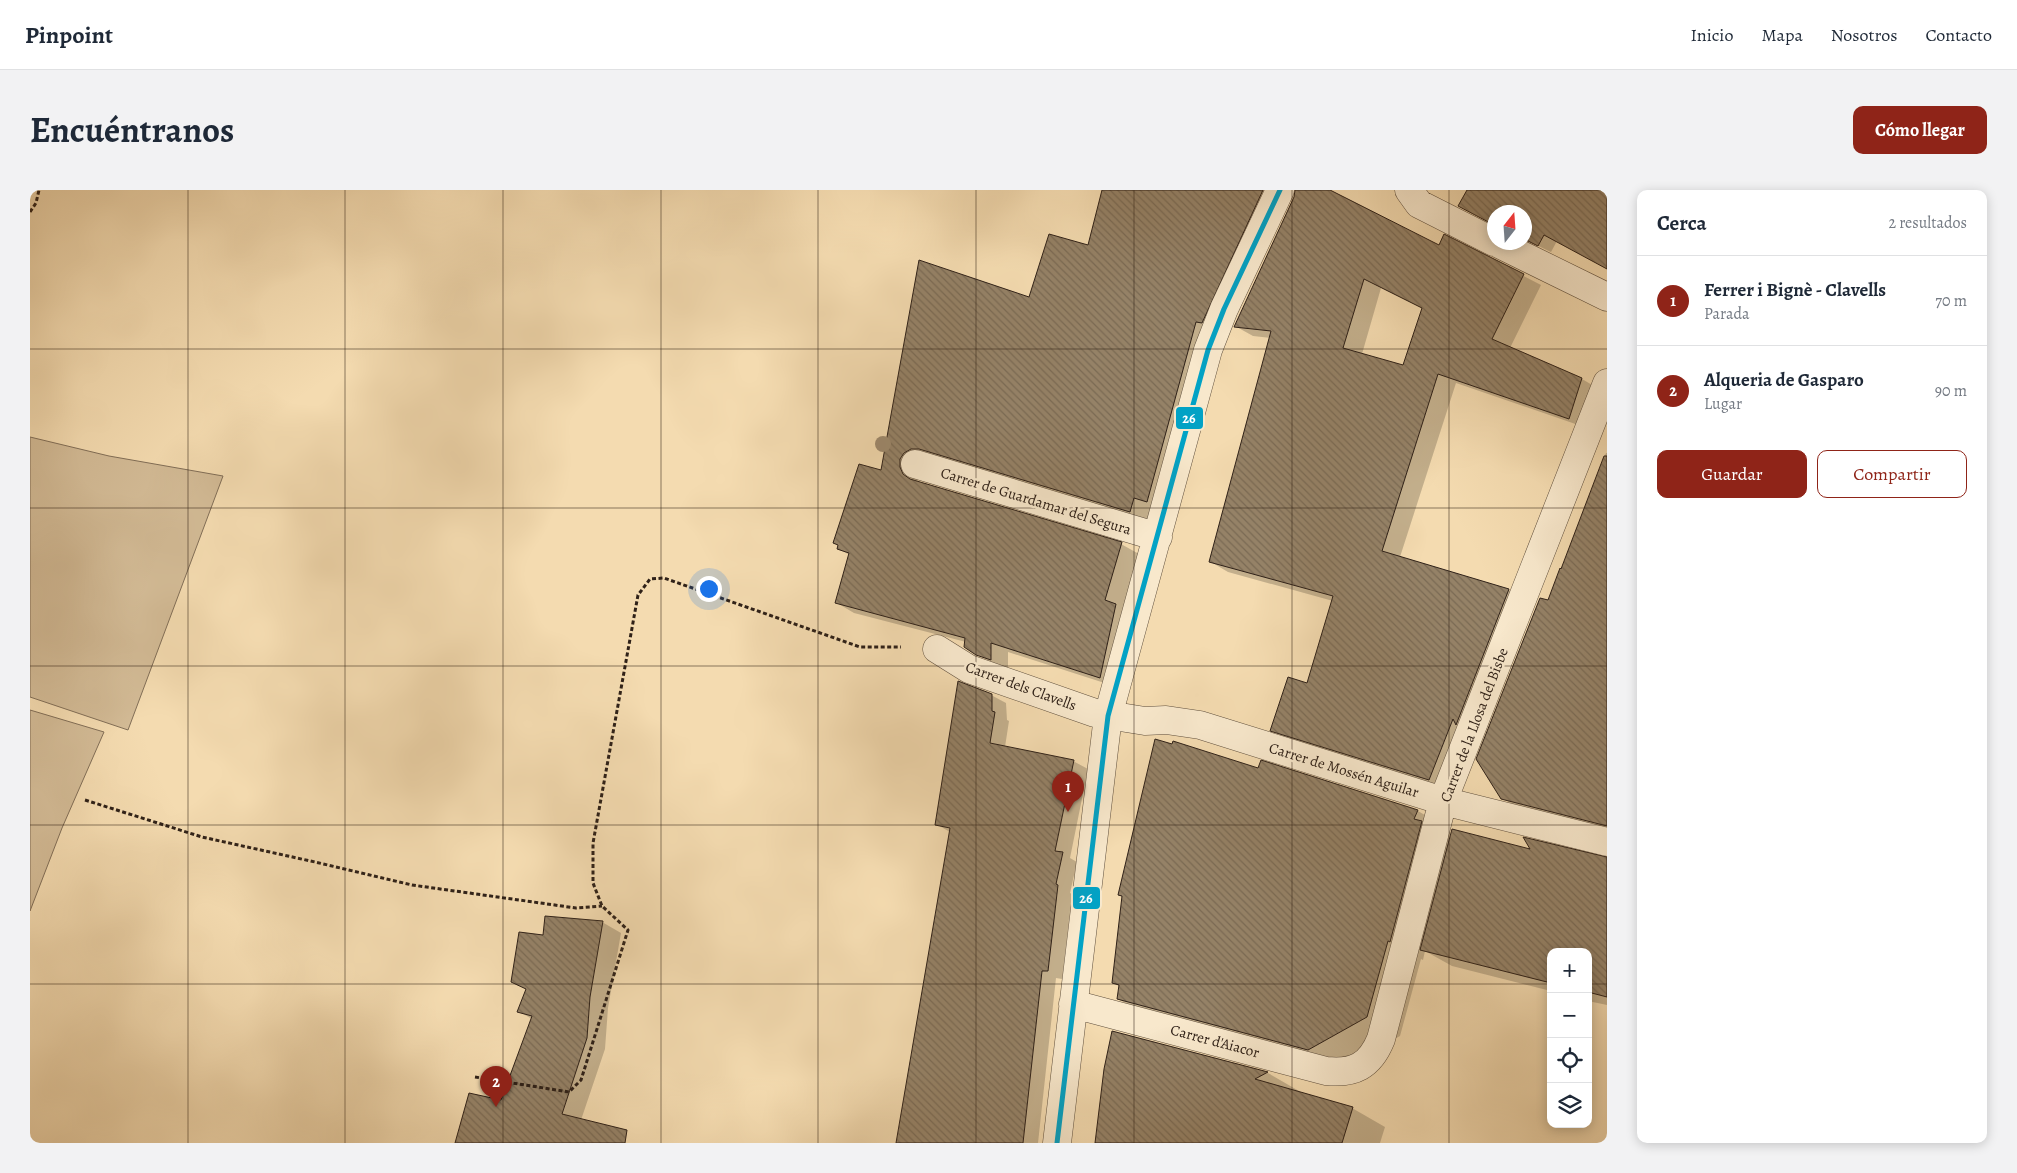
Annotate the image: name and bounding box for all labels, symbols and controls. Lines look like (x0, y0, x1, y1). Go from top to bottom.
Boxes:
text: Pinpoint (25, 19, 113, 51)
text: Inicio (1690, 23, 1733, 47)
text: Mapa (1761, 23, 1803, 47)
text: Nosotros (1831, 23, 1897, 47)
text: Contacto (1925, 23, 1992, 47)
text: Encuéntranos (30, 106, 234, 154)
button: Cómo llegar (1853, 106, 1987, 154)
north arrow (1487, 205, 1532, 250)
text: Cerca (1657, 209, 1707, 237)
text: 2 resultados (1888, 212, 1967, 234)
text: Ferrer i Bignè - Clavells (1704, 277, 1886, 303)
text: 1 (1670, 290, 1676, 312)
text: 70 m (1935, 290, 1967, 312)
text: Parada (1704, 303, 1749, 325)
text: Alqueria de Gasparo (1704, 367, 1864, 393)
text: 2 (1669, 380, 1677, 402)
text: 90 m (1935, 380, 1967, 402)
text: Lugar (1704, 393, 1742, 415)
line badge: 26 (1175, 406, 1204, 430)
text: 26 (1182, 409, 1196, 428)
button: Guardar (1657, 450, 1807, 498)
button: Compartir (1817, 450, 1967, 498)
street label: Carrer de Guardamar del Segura (938, 462, 1134, 540)
your location (696, 576, 722, 602)
street label: Carrer de la Llosa del Bisbe (1435, 645, 1513, 805)
street label: Carrer dels Clavells (963, 657, 1079, 715)
street label: Carrer de Mossén Aguilar (1267, 738, 1422, 802)
pin: 1 (1052, 771, 1084, 812)
line badge: 26 (1072, 886, 1101, 910)
text: 26 (1079, 889, 1093, 908)
map controls (1547, 948, 1592, 1128)
button: + (1547, 948, 1592, 993)
button: − (1547, 993, 1592, 1038)
street label: Carrer d'Aiacor (1168, 1020, 1262, 1063)
button: locate (1547, 1038, 1592, 1083)
pin: 2 (480, 1066, 512, 1107)
button: layers (1547, 1083, 1592, 1128)

